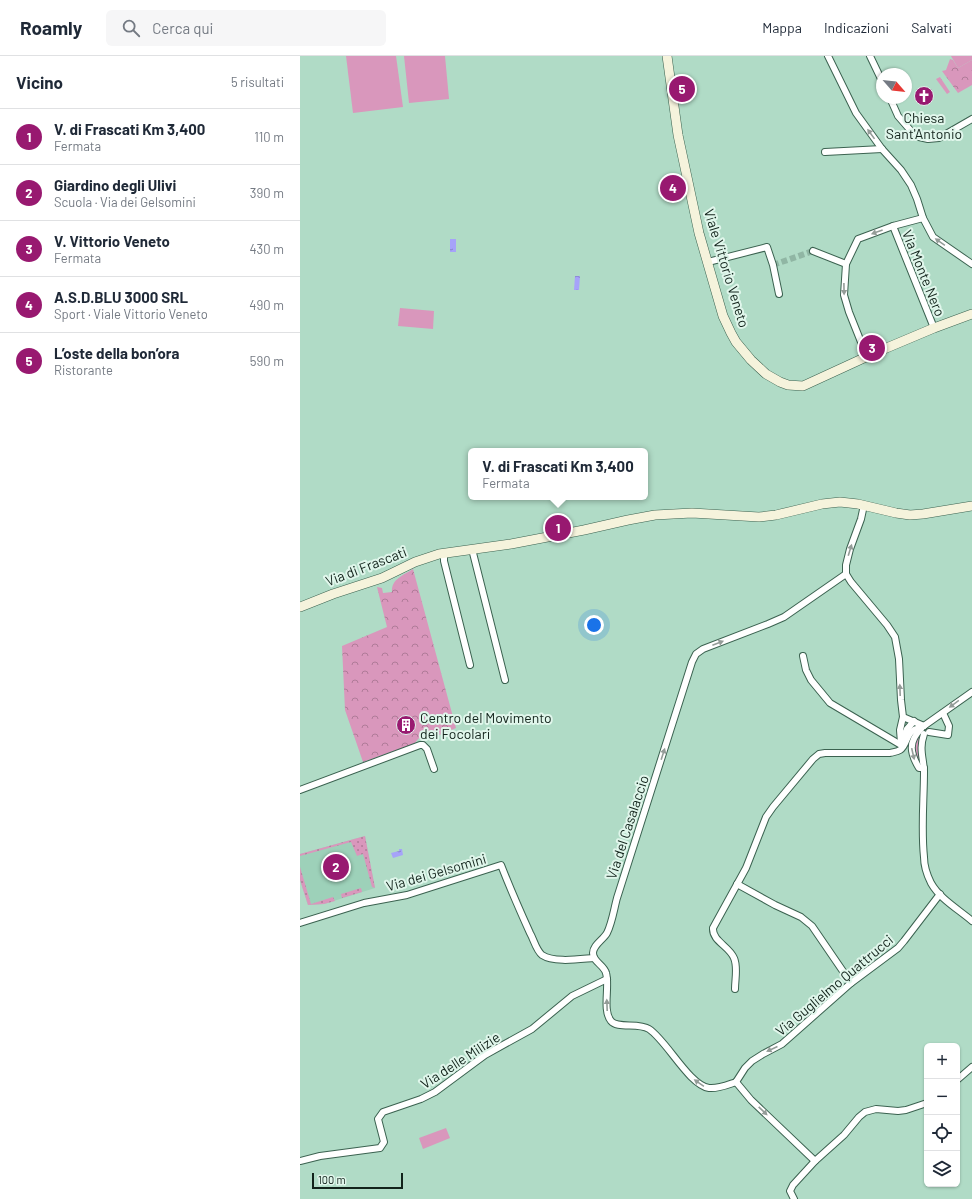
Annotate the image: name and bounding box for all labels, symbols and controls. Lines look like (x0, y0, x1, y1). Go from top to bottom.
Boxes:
search box (106, 10, 386, 46)
text: Roamly (20, 16, 82, 39)
icon: search (120, 17, 142, 39)
text: Cerca qui (152, 19, 213, 37)
text: Mappa (762, 19, 802, 36)
text: Indicazioni (824, 19, 889, 36)
text: Salvati (911, 19, 952, 36)
north arrow (876, 68, 912, 104)
text: Vicino (16, 72, 63, 92)
text: 5 risultati (231, 74, 284, 90)
pin: 5 (669, 74, 695, 104)
church icon: Chiesa Sant'Antonio (913, 85, 935, 107)
place label: Chiesa Sant'Antonio (886, 109, 962, 142)
text: V. di Frascati Km 3,400 (54, 120, 205, 138)
text: 1 (27, 129, 31, 145)
text: 110 m (254, 129, 284, 145)
one-way arrow (867, 129, 875, 139)
text: Fermata (54, 138, 101, 154)
pin: 4 (660, 173, 686, 203)
text: Giardino degli Ulivi (54, 176, 176, 194)
text: 2 (25, 185, 33, 201)
text: 390 m (250, 185, 284, 201)
text: Scuola · Via dei Gelsomini (54, 194, 196, 210)
street label: Viale Vittorio Veneto (701, 207, 753, 329)
street label: Via Monte Nero (899, 227, 949, 319)
one-way arrow (871, 229, 883, 235)
text: V. Vittorio Veneto (54, 232, 170, 250)
one-way arrow (935, 238, 945, 246)
text: 3 (25, 241, 33, 257)
text: 430 m (249, 241, 284, 257)
text: Fermata (54, 250, 101, 266)
one-way arrow (841, 283, 847, 296)
text: A.S.D.BLU 3000 SRL (54, 288, 188, 306)
text: 4 (25, 297, 33, 313)
text: 490 m (249, 297, 284, 313)
text: Sport · Viale Vittorio Veneto (54, 306, 208, 322)
pin: 3 (859, 333, 885, 363)
text: L’oste della bon’ora (54, 344, 179, 362)
text: 5 (25, 353, 33, 369)
text: 590 m (250, 353, 284, 369)
text: Ristorante (54, 362, 113, 378)
popup (468, 448, 648, 500)
text: V. di Frascati Km 3,400 (482, 457, 634, 475)
text: Fermata (482, 475, 530, 491)
pin: 1 (545, 513, 571, 543)
street label: Via di Frascati (323, 543, 409, 589)
one-way arrow (847, 544, 853, 556)
your location (584, 615, 604, 635)
one-way arrow (713, 640, 725, 646)
one-way arrow (897, 684, 904, 696)
one-way arrow (949, 700, 960, 709)
place label: Centro del Movimento dei Focolari (420, 709, 552, 742)
building icon: Centro del Movimento dei Focolari (395, 714, 417, 736)
one-way arrow (660, 747, 666, 759)
one-way arrow (910, 747, 916, 760)
street label: Via del Casalaccio (602, 773, 652, 881)
street label: Via dei Gelsomini (384, 850, 488, 894)
pin: 2 (323, 852, 349, 882)
street label: Via Guglielmo Quattrucci (772, 931, 896, 1039)
one-way arrow (604, 999, 611, 1011)
street label: Via delle Milizie (417, 1028, 503, 1092)
map controls (924, 1043, 960, 1187)
button: + (924, 1043, 960, 1079)
one-way arrow (765, 1047, 777, 1053)
one-way arrow (694, 1079, 704, 1087)
button: − (924, 1079, 960, 1115)
one-way arrow (758, 1106, 768, 1116)
button: locate (924, 1115, 960, 1151)
button: layers (924, 1151, 960, 1187)
scale bar (312, 1171, 403, 1190)
text: 100 m (318, 1173, 346, 1186)

